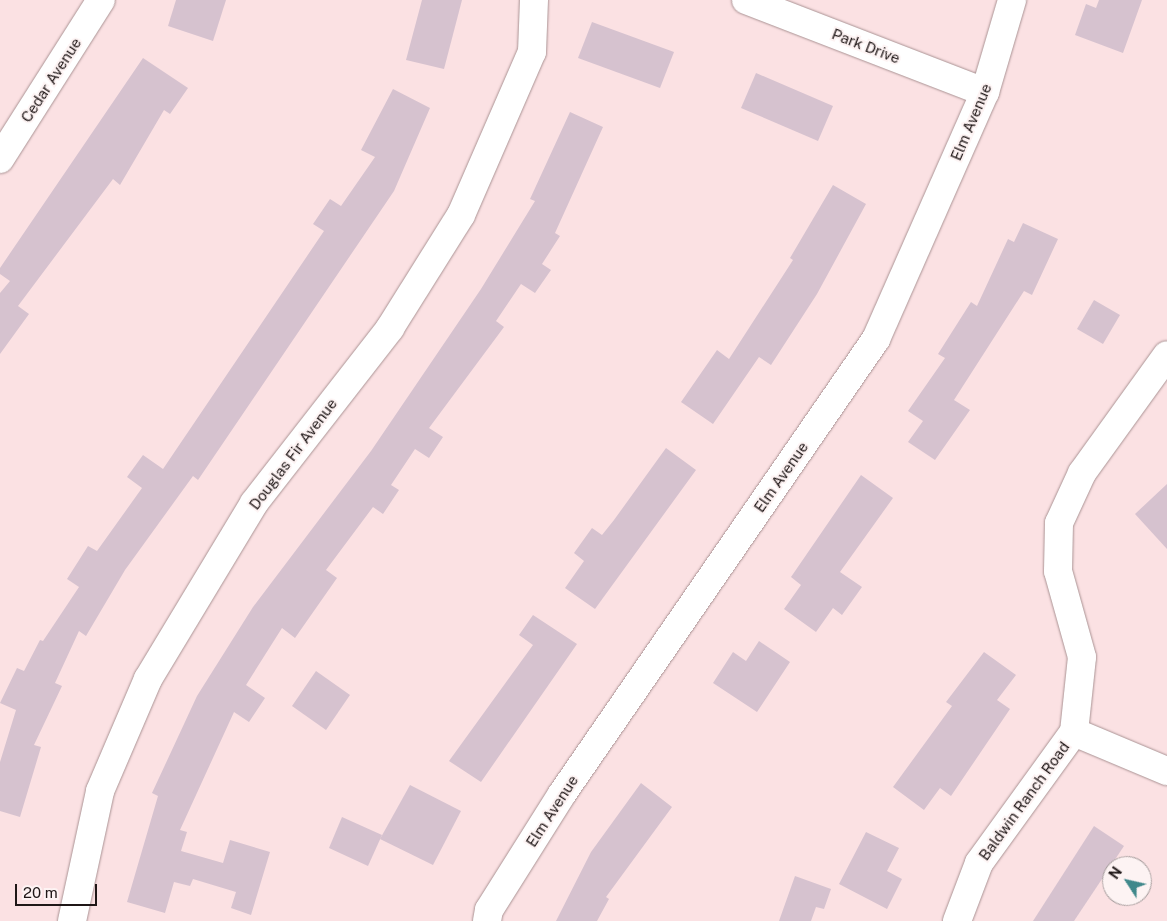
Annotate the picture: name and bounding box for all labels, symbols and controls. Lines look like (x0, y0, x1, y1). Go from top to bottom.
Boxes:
street label: Park Drive (829, 25, 903, 67)
street label: Cedar Avenue (17, 34, 85, 126)
street label: Elm Avenue (947, 81, 995, 163)
street label: Douglas Fir Avenue (245, 395, 341, 513)
street label: Elm Avenue (750, 438, 812, 516)
street label: Baldwin Ranch Road (975, 738, 1073, 864)
street label: Elm Avenue (522, 772, 582, 850)
north arrow (1102, 856, 1152, 906)
text: N (1106, 864, 1125, 882)
scale bar (18, 874, 100, 906)
text: 20 m (23, 884, 58, 901)

